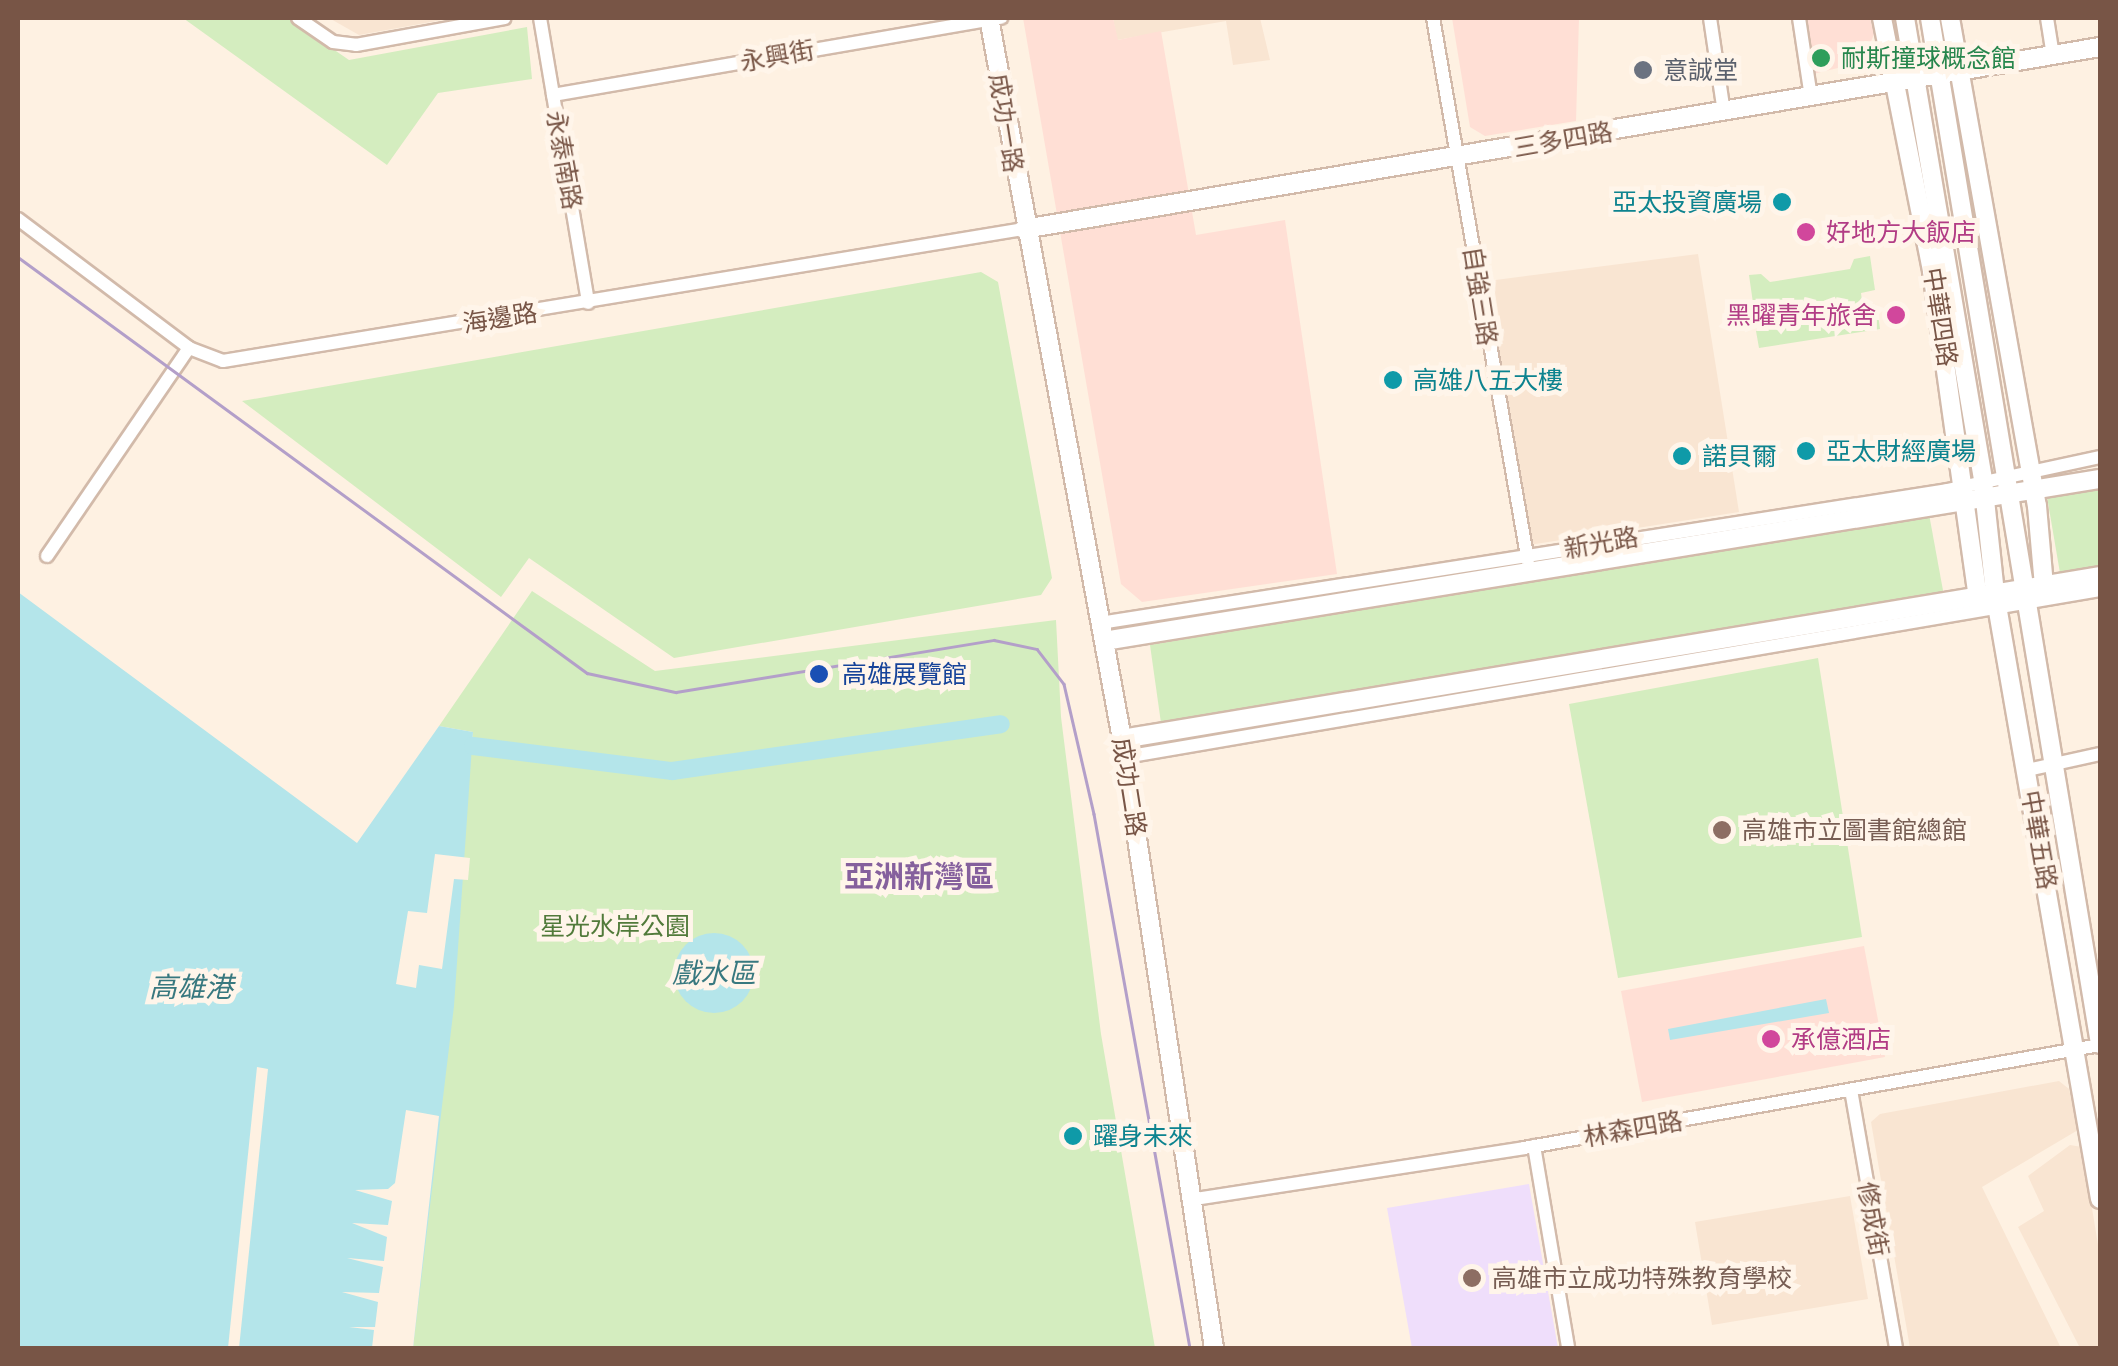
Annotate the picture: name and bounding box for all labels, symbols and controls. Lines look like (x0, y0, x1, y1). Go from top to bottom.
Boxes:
street label: 永興街 (737, 35, 817, 77)
place label: 耐斯撞球概念館 (1841, 43, 2016, 73)
marker: 耐斯撞球概念館 (1810, 47, 1832, 69)
place label: 意誠堂 (1663, 55, 1738, 85)
marker: 意誠堂 (1632, 59, 1654, 81)
street label: 成功一路 (983, 71, 1029, 175)
street label: 永泰南路 (541, 108, 587, 212)
street label: 三多四路 (1511, 117, 1615, 163)
place label: 亞太投資廣場 (1612, 187, 1762, 217)
marker: 亞太投資廣場 (1771, 191, 1793, 213)
place label: 好地方大飯店 (1826, 217, 1976, 247)
marker: 好地方大飯店 (1795, 221, 1817, 243)
street label: 自強三路 (1457, 244, 1503, 348)
street label: 中華四路 (1917, 265, 1963, 369)
street label: 海邊路 (461, 297, 539, 339)
place label: 黑曜青年旅舍 (1726, 300, 1876, 330)
marker: 黑曜青年旅舍 (1885, 304, 1907, 326)
place label: 高雄八五大樓 (1413, 365, 1563, 395)
marker: 高雄八五大樓 (1382, 369, 1404, 391)
place label: 亞太財經廣場 (1826, 436, 1976, 466)
marker: 亞太財經廣場 (1795, 440, 1817, 462)
place label: 諾貝爾 (1702, 441, 1777, 471)
marker: 諾貝爾 (1671, 445, 1693, 467)
street label: 新光路 (1561, 522, 1641, 564)
place label: 高雄展覽館 (842, 659, 967, 689)
marker: 高雄展覽館 (806, 661, 832, 687)
street label: 成功二路 (1106, 735, 1152, 839)
street label: 中華五路 (2016, 788, 2062, 892)
place label: 高雄市立圖書館總館 (1742, 815, 1967, 845)
marker: 高雄市立圖書館總館 (1711, 819, 1733, 841)
district label: 亞洲新灣區 (844, 858, 994, 894)
park label: 星光水岸公園 (540, 911, 690, 941)
water label: 戲水區 (672, 956, 756, 990)
water label: 高雄港 (149, 970, 233, 1004)
place label: 承億酒店 (1791, 1024, 1891, 1054)
marker: 承億酒店 (1760, 1028, 1782, 1050)
street label: 林森四路 (1581, 1106, 1685, 1152)
place label: 躍身未來 (1093, 1121, 1193, 1151)
marker: 躍身未來 (1062, 1125, 1084, 1147)
street label: 修成街 (1852, 1179, 1894, 1259)
place label: 高雄市立成功特殊教育學校 (1492, 1263, 1792, 1293)
marker: 高雄市立成功特殊教育學校 (1461, 1267, 1483, 1289)

